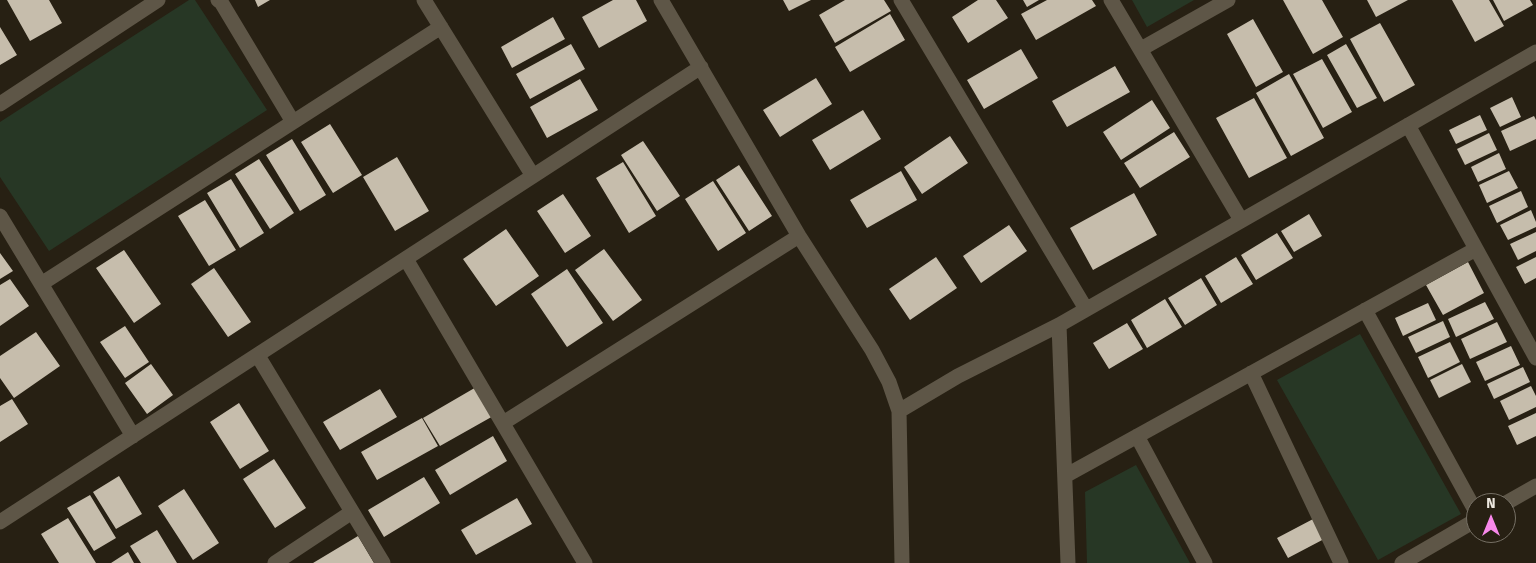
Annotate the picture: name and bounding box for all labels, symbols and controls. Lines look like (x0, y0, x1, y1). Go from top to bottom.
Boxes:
north arrow (1466, 493, 1516, 543)
text: N (1486, 495, 1496, 512)

